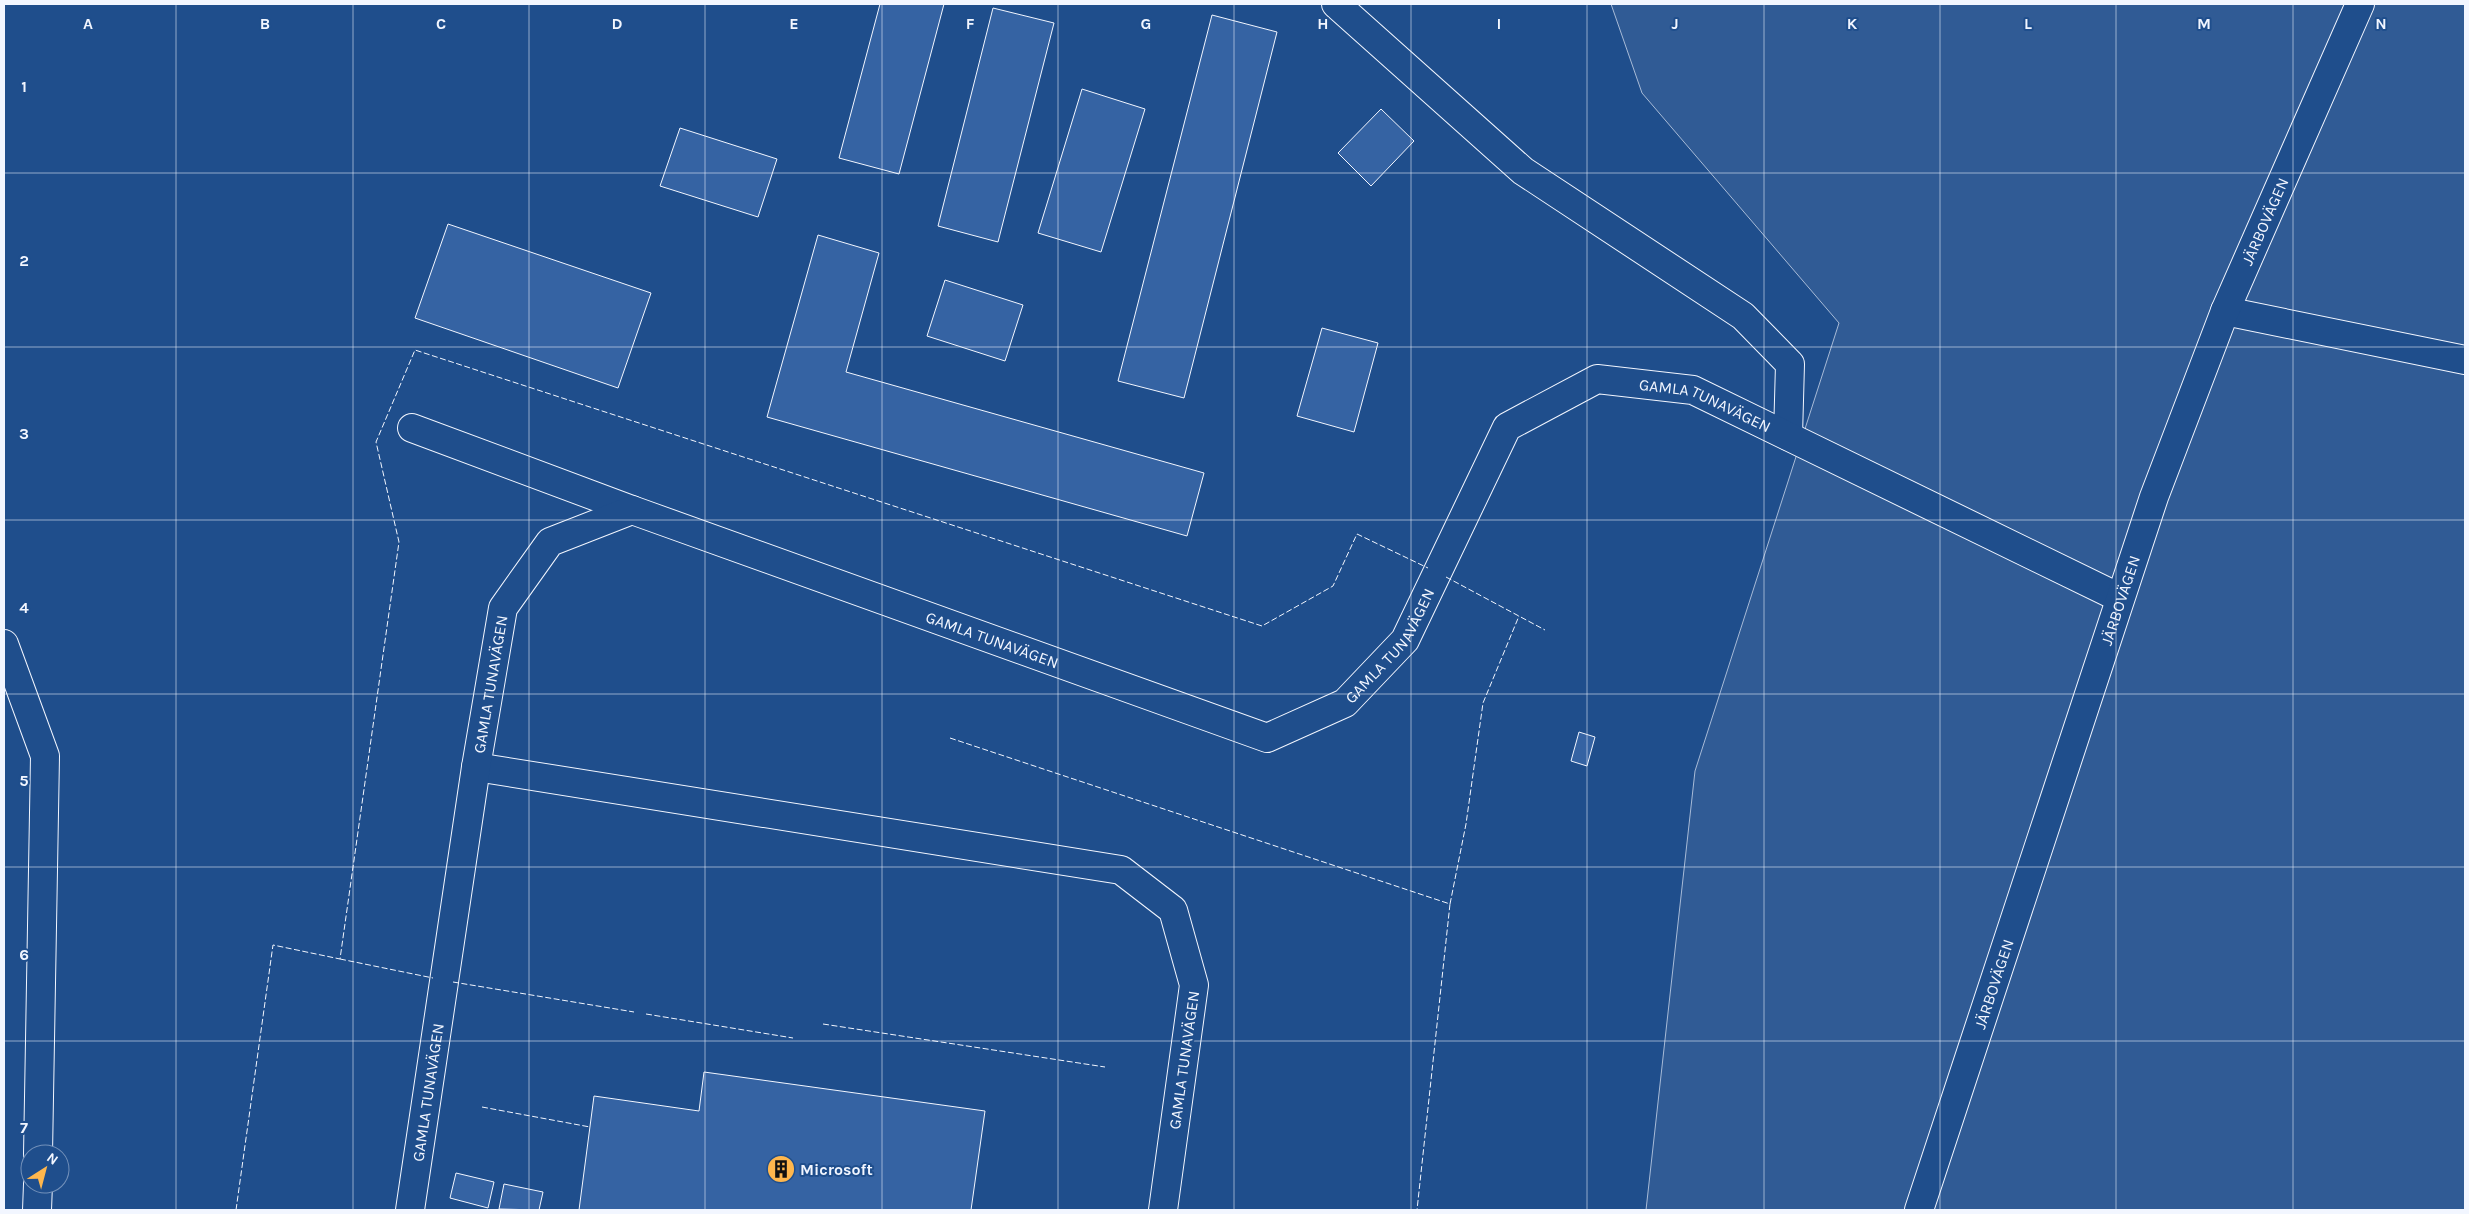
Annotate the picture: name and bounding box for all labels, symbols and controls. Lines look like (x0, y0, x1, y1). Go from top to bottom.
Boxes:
text: A (83, 14, 93, 33)
text: B (260, 14, 270, 33)
text: C (436, 14, 446, 33)
text: D (612, 14, 623, 33)
text: E (789, 14, 799, 33)
text: F (966, 14, 975, 33)
text: G (1141, 14, 1151, 33)
text: H (1317, 14, 1329, 33)
text: I (1497, 14, 1501, 33)
text: J (1671, 14, 1679, 33)
text: K (1847, 14, 1858, 33)
text: L (2024, 14, 2032, 33)
text: M (2197, 14, 2211, 33)
text: N (2375, 14, 2387, 33)
text: 1 (21, 77, 27, 96)
street label: JÄRBOVÄGEN (2237, 174, 2292, 268)
text: 2 (19, 251, 29, 270)
street label: GAMLA TUNAVÄGEN (1638, 374, 1774, 436)
text: 3 (19, 424, 29, 443)
street label: JÄRBOVÄGEN (2096, 553, 2144, 648)
street label: GAMLA TUNAVÄGEN (1341, 585, 1438, 707)
text: 4 (19, 598, 29, 617)
street label: GAMLA TUNAVÄGEN (923, 607, 1061, 672)
street label: GAMLA TUNAVÄGEN (469, 614, 511, 755)
text: 5 (19, 771, 29, 790)
street label: JÄRBOVÄGEN (1970, 937, 2017, 1031)
text: 6 (19, 945, 29, 964)
street label: GAMLA TUNAVÄGEN (1165, 990, 1203, 1130)
street label: GAMLA TUNAVÄGEN (408, 1022, 447, 1163)
text: 7 (20, 1118, 28, 1137)
north arrow (20, 1144, 70, 1194)
text: N (43, 1149, 61, 1169)
building icon: Microsoft (766, 1154, 796, 1184)
place label: Microsoft (800, 1160, 873, 1179)

